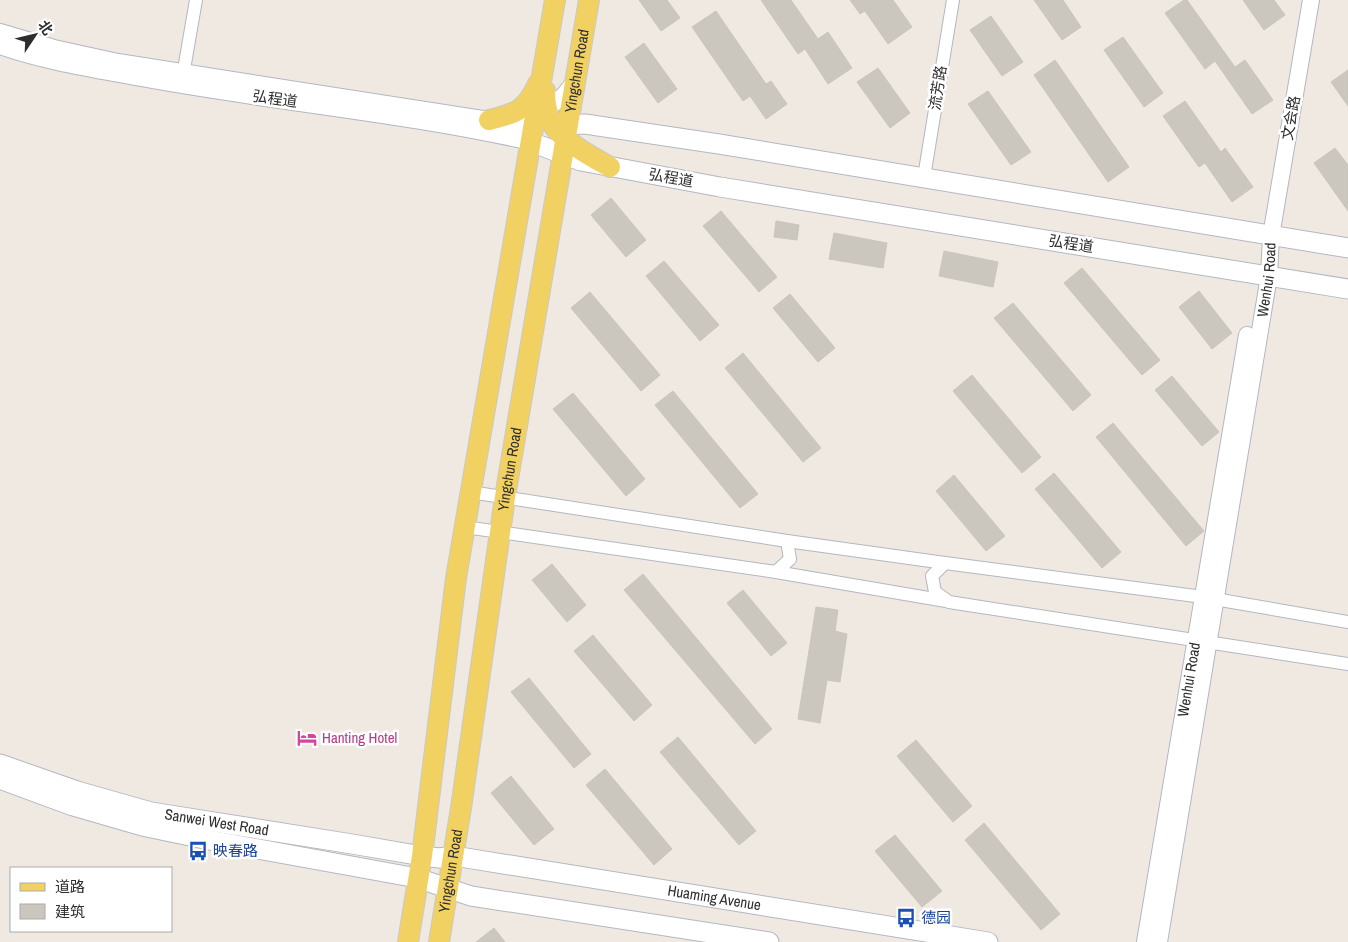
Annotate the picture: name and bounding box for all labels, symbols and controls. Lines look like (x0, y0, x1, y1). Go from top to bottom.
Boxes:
north arrow (10, 10, 60, 60)
text: 北 (34, 17, 57, 38)
street label: Yingchun Road (559, 27, 594, 114)
street label: 流芳路 (924, 64, 951, 112)
street label: 弘程道 (251, 85, 299, 112)
street label: 文会路 (1276, 94, 1305, 142)
street label: 弘程道 (647, 163, 695, 192)
street label: 弘程道 (1047, 230, 1095, 257)
street label: Wenhui Road (1251, 242, 1281, 319)
street label: Yingchun Road (492, 426, 527, 512)
street label: Wenhui Road (1172, 641, 1205, 718)
hotel icon: Hanting Hotel (296, 727, 318, 749)
place label: Hanting Hotel (322, 727, 397, 748)
street label: Sanwei West Road (163, 803, 270, 841)
street label: Yingchun Road (433, 828, 467, 914)
bus stop icon: 映春路 (187, 840, 209, 862)
place label: 映春路 (213, 840, 258, 861)
legend (10, 867, 172, 932)
text: 道路 (55, 876, 85, 897)
street label: Huaming Avenue (666, 880, 763, 915)
text: 建筑 (55, 901, 85, 922)
bus stop icon: 德园 (895, 907, 917, 929)
place label: 德园 (921, 907, 951, 928)

